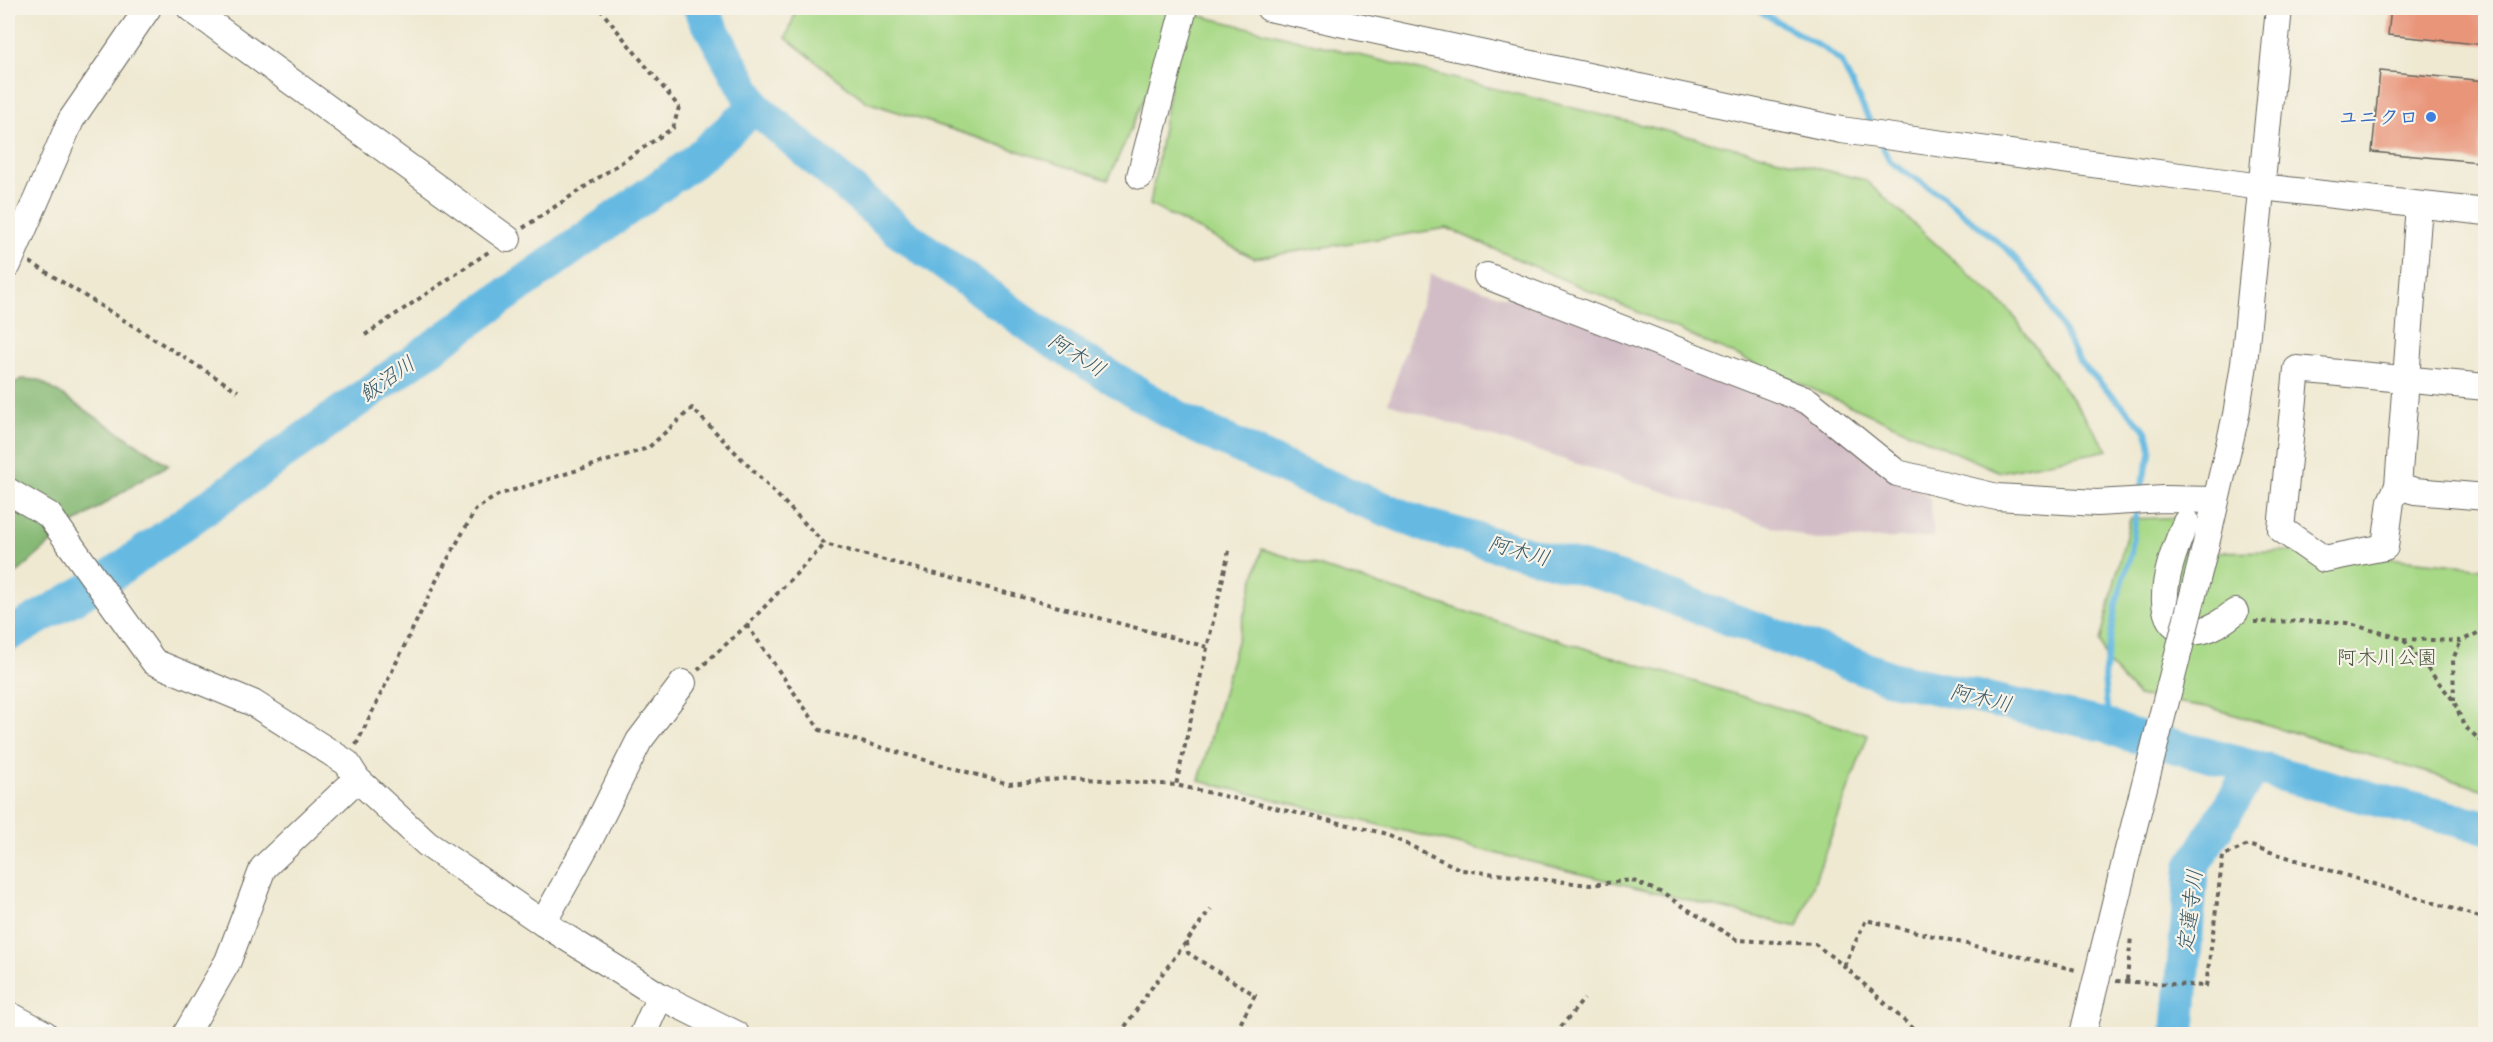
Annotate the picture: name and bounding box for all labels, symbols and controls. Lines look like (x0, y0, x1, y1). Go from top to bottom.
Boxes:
place label: ユニクロ (2339, 103, 2419, 129)
marker: ユニクロ (2424, 110, 2438, 124)
water label: 阿木川 (1044, 326, 1112, 382)
water label: 飯沼川 (353, 349, 420, 407)
water label: 阿木川 (1485, 528, 1553, 571)
park label: 阿木川公園 (2337, 643, 2437, 669)
water label: 阿木川 (1948, 676, 2015, 717)
water label: 定蓮寺川 (2170, 867, 2207, 954)

